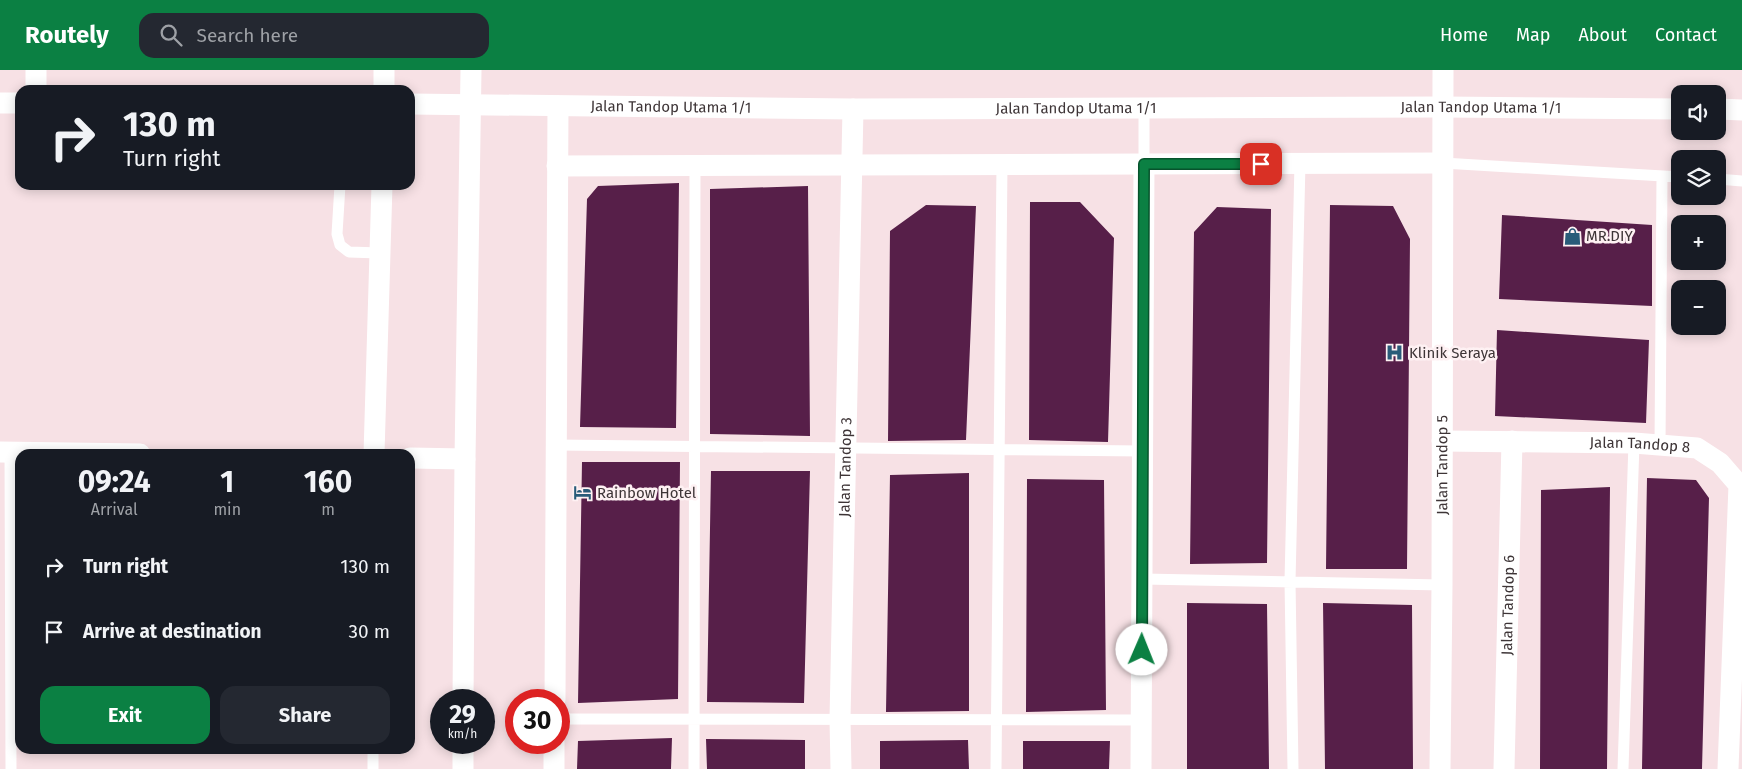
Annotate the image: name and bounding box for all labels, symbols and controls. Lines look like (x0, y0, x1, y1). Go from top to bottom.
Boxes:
search box (139, 13, 489, 58)
text: Routely (25, 21, 109, 49)
icon: search (157, 21, 185, 49)
text: Search here (197, 24, 298, 47)
text: Home (1440, 24, 1488, 46)
text: Map (1516, 24, 1550, 46)
text: About (1578, 24, 1627, 46)
text: Contact (1655, 24, 1717, 46)
map controls (1671, 85, 1726, 335)
button: sound (1671, 85, 1726, 140)
street label: Jalan Tandop Utama 1/1 (590, 97, 752, 117)
street label: Jalan Tandop Utama 1/1 (1401, 98, 1561, 117)
street label: Jalan Tandop Utama 1/1 (996, 99, 1156, 118)
text: 130 m (123, 103, 216, 145)
icon: right (40, 105, 105, 170)
pin (1240, 143, 1282, 185)
text: Turn right (123, 145, 220, 172)
icon: arrive (1247, 150, 1275, 178)
button: layers (1671, 150, 1726, 205)
button: + (1671, 215, 1726, 270)
shop icon: MR.DIY (1562, 226, 1582, 246)
place label: MR.DIY (1586, 227, 1633, 245)
button: − (1671, 280, 1726, 335)
hospital icon: Klinik Seraya (1385, 343, 1405, 363)
place label: Klinik Seraya (1409, 344, 1496, 362)
street label: Jalan Tandop 5 (1433, 415, 1451, 515)
street label: Jalan Tandop 3 (835, 417, 855, 517)
street label: Jalan Tandop 8 (1590, 434, 1691, 456)
text: 09:24 (78, 464, 151, 500)
text: 1 (220, 464, 234, 500)
text: 160 (304, 464, 352, 500)
hotel icon: Rainbow Hotel (573, 483, 593, 503)
place label: Rainbow Hotel (597, 484, 697, 502)
text: Arrival (91, 500, 138, 519)
text: min (213, 500, 241, 519)
text: m (321, 500, 335, 519)
icon: right (40, 553, 68, 581)
text: Turn right (83, 555, 168, 578)
text: 130 m (340, 555, 390, 578)
street label: Jalan Tandop 6 (1498, 555, 1518, 656)
icon: arrive (40, 618, 68, 646)
text: Arrive at destination (83, 620, 262, 643)
text: 30 m (349, 620, 390, 643)
position arrow (1115, 623, 1167, 675)
button: Exit (40, 686, 210, 744)
button: Share (220, 686, 390, 744)
speed limit sign: 30 (505, 689, 570, 754)
text: 29 (449, 700, 476, 730)
text: km/h (448, 727, 477, 741)

